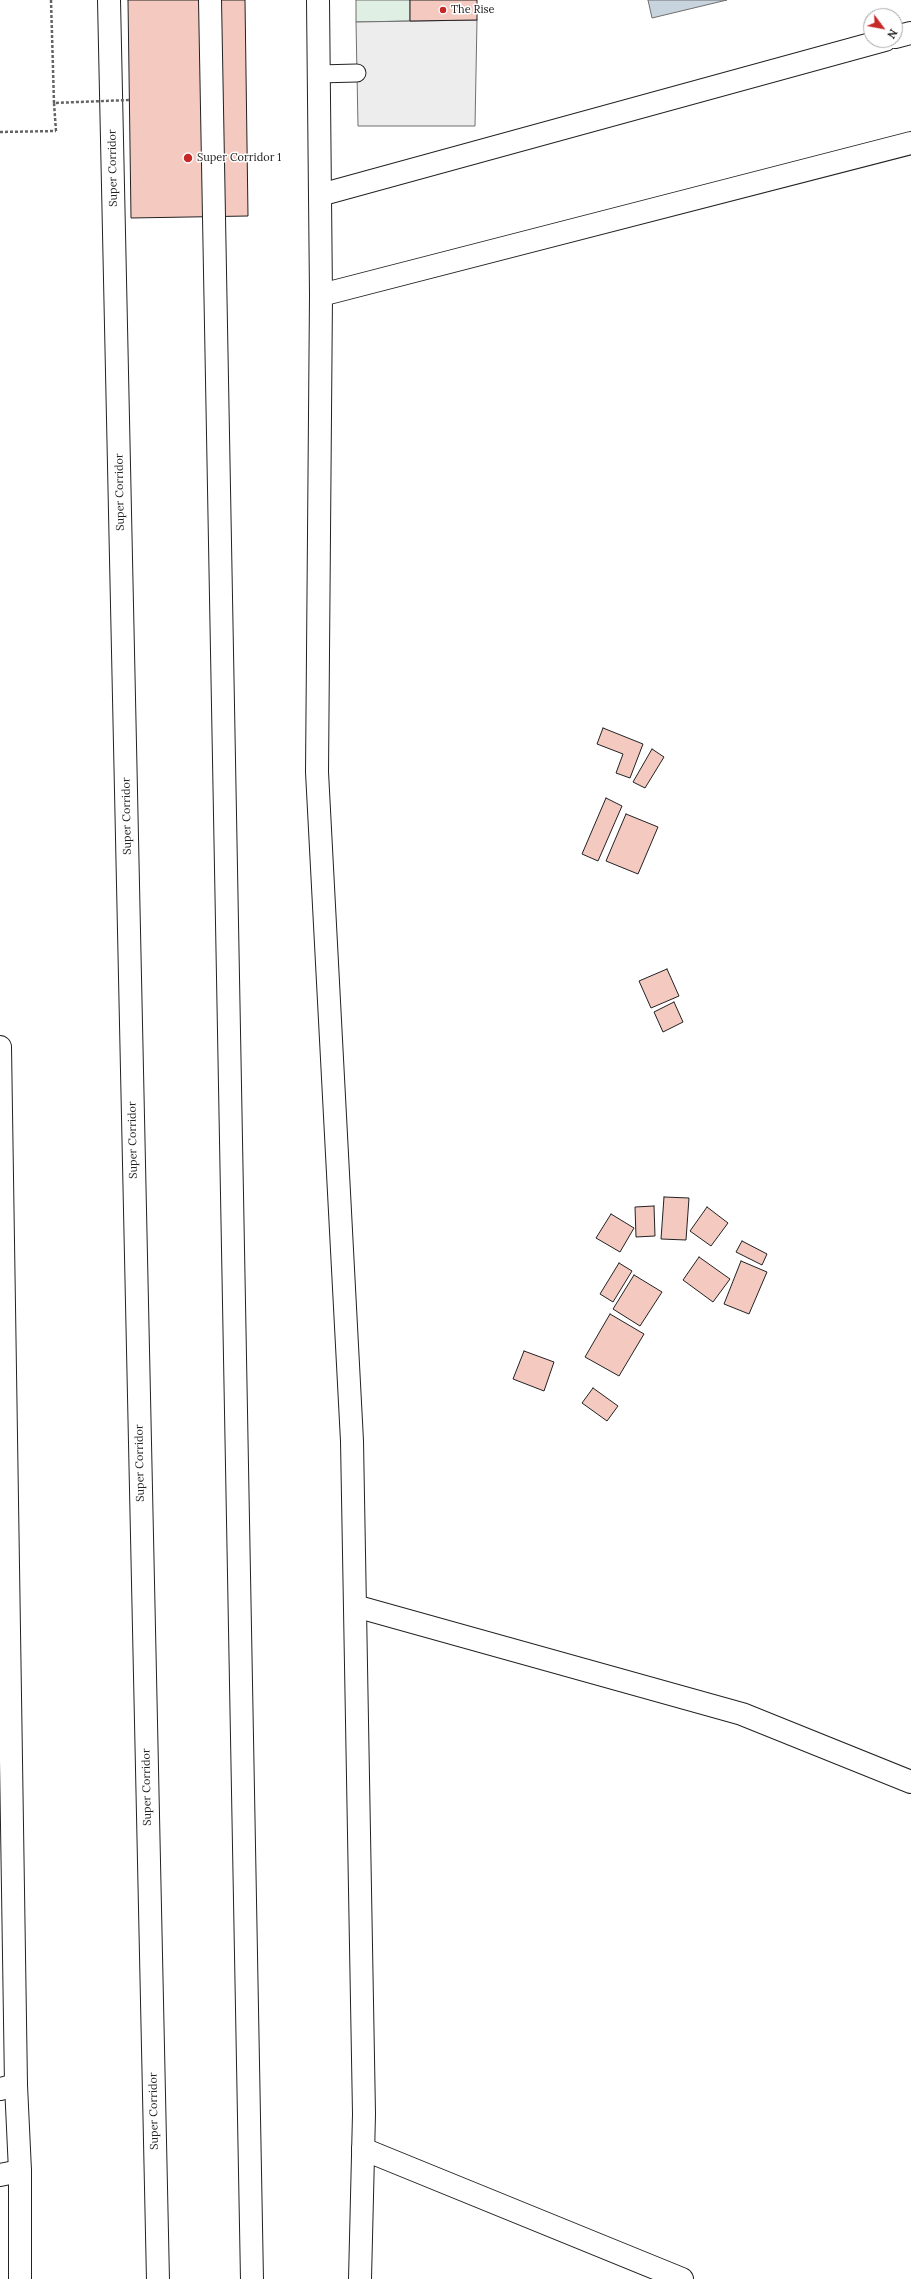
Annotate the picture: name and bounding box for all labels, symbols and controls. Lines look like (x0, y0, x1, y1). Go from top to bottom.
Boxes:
place label: The Rise (451, 3, 495, 17)
marker: The Rise (438, 5, 448, 15)
north arrow (863, 8, 903, 48)
text: N (884, 27, 901, 41)
street label: Super Corridor (106, 129, 120, 207)
place label: Super Corridor 1 (197, 151, 281, 165)
marker: Super Corridor 1 (182, 152, 194, 164)
street label: Super Corridor (113, 453, 127, 531)
street label: Super Corridor (120, 777, 134, 855)
street label: Super Corridor (126, 1101, 140, 1179)
street label: Super Corridor (133, 1424, 147, 1502)
street label: Super Corridor (140, 1748, 154, 1826)
street label: Super Corridor (147, 2072, 161, 2150)

